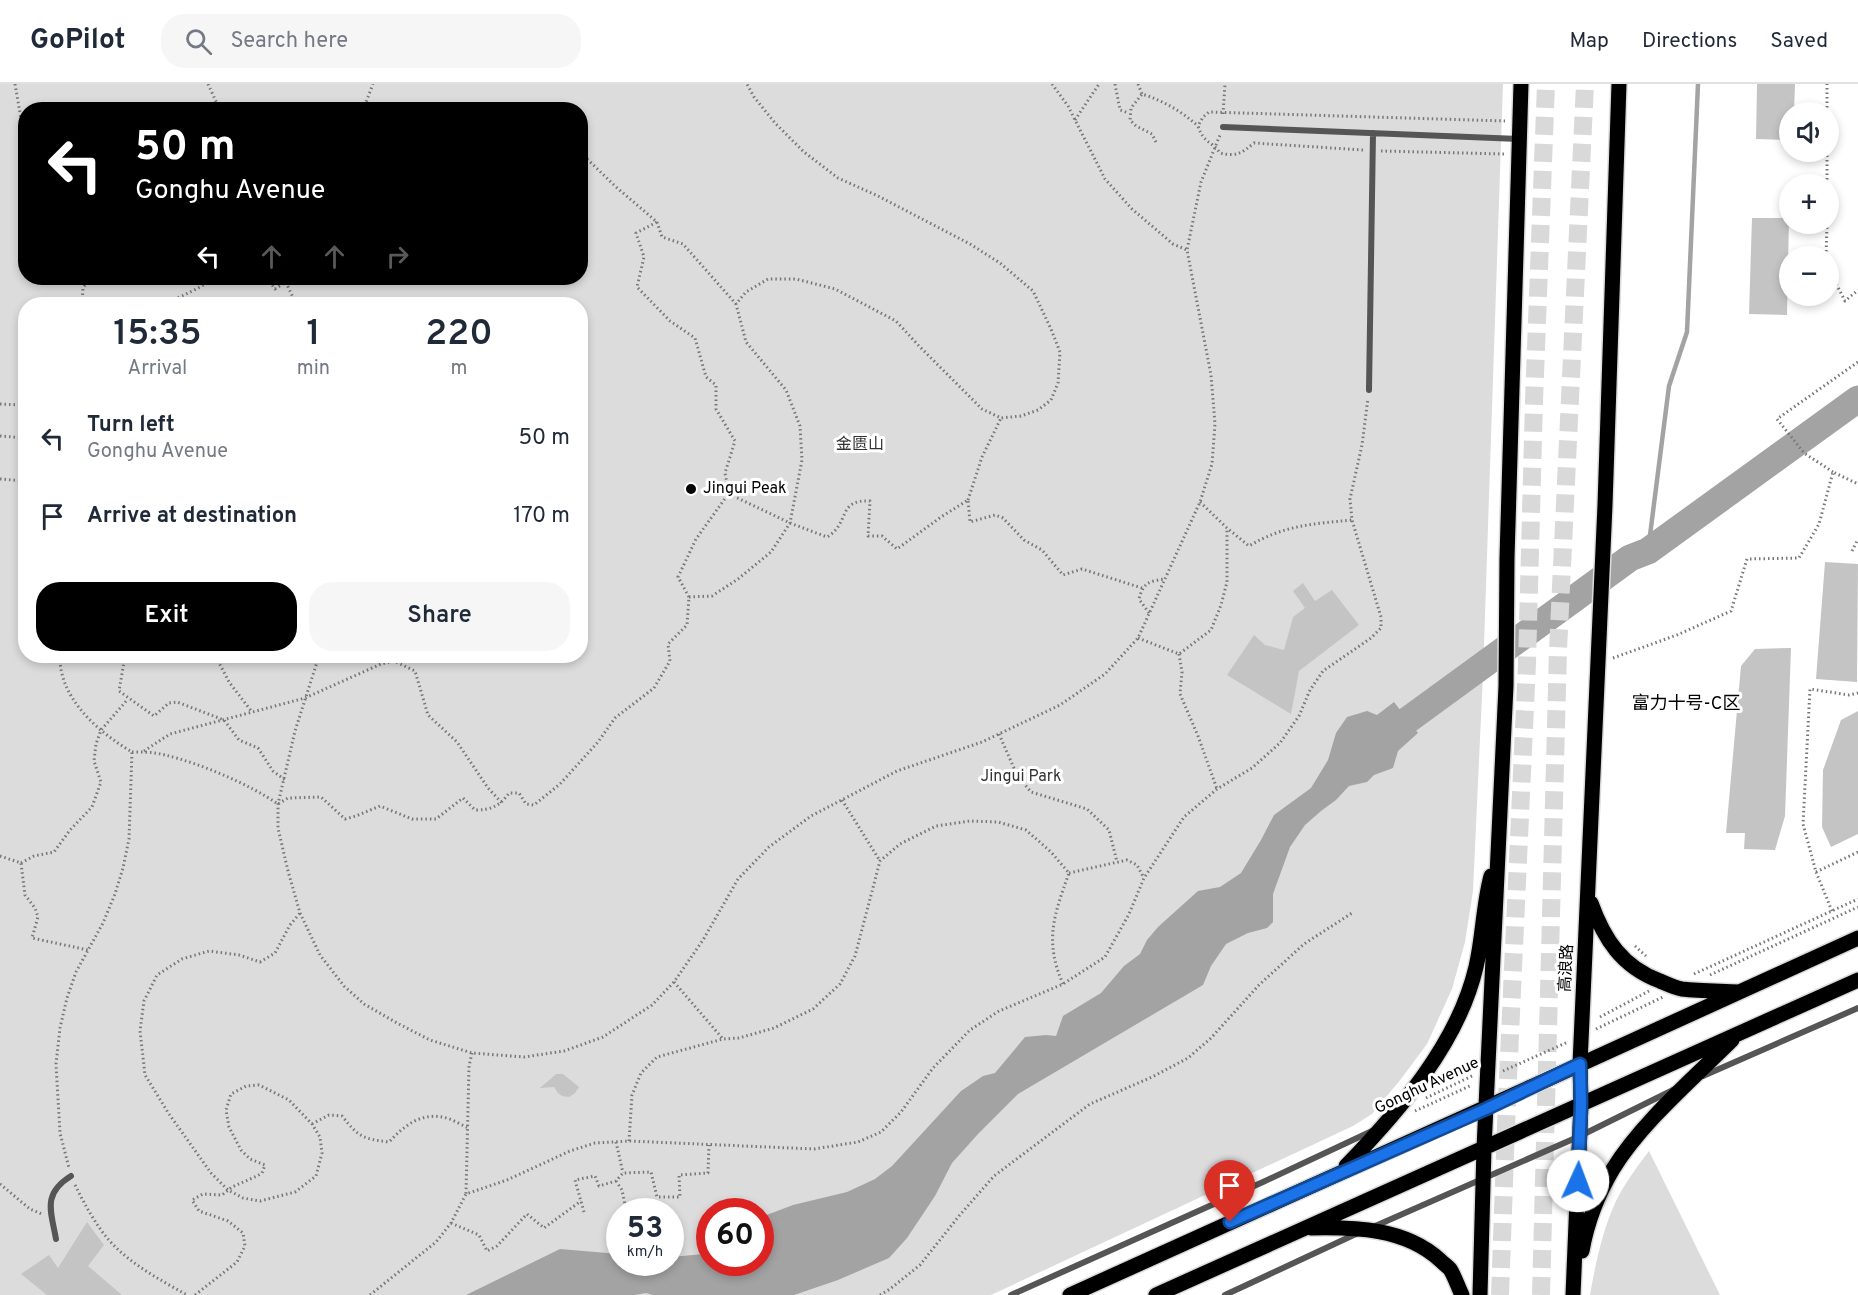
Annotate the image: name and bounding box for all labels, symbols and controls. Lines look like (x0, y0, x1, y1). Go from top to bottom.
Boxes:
search box (161, 14, 581, 68)
text: GoPilot (30, 23, 125, 59)
icon: search (182, 25, 215, 58)
text: Search here (230, 28, 348, 55)
text: Map (1569, 28, 1609, 55)
text: Directions (1642, 28, 1737, 55)
text: Saved (1770, 28, 1828, 55)
map controls (1779, 102, 1839, 306)
button: sound (1779, 102, 1839, 162)
text: 50 m (135, 122, 236, 175)
icon: left (36, 126, 114, 204)
text: Gonghu Avenue (135, 174, 325, 208)
button: + (1779, 174, 1839, 234)
icon: left (192, 240, 225, 273)
icon: ahead (255, 240, 288, 273)
icon: ahead (318, 240, 351, 273)
icon: right (381, 240, 414, 273)
button: − (1779, 246, 1839, 306)
text: 15:35 (113, 312, 202, 358)
text: 1 (306, 312, 320, 358)
text: 220 (425, 312, 493, 358)
text: Arrival (128, 356, 187, 382)
text: min (297, 356, 330, 382)
text: m (451, 356, 468, 382)
text: Turn left (87, 412, 175, 439)
icon: left (36, 422, 69, 455)
text: 50 m (518, 425, 570, 452)
park label: 金匮山 (836, 435, 884, 455)
text: Gonghu Avenue (87, 439, 228, 465)
place label: Jingui Peak (703, 479, 786, 499)
marker: Jingui Peak (684, 482, 698, 496)
icon: arrive (36, 500, 69, 533)
text: Arrive at destination (87, 503, 297, 530)
text: 170 m (513, 503, 570, 530)
button: Exit (36, 582, 297, 651)
button: Share (309, 582, 570, 651)
district label: 富力十号-C区 (1632, 693, 1740, 716)
park label: Jingui Park (981, 767, 1061, 787)
street label: 高浪路 (1556, 944, 1578, 992)
street label: Gonghu Avenue (1372, 1053, 1482, 1119)
position arrow (1546, 1149, 1610, 1213)
pin (1204, 1160, 1255, 1222)
icon: arrive (1213, 1169, 1246, 1202)
speed limit sign: 60 (696, 1198, 774, 1276)
text: 53 (627, 1211, 663, 1248)
text: km/h (627, 1243, 663, 1262)

